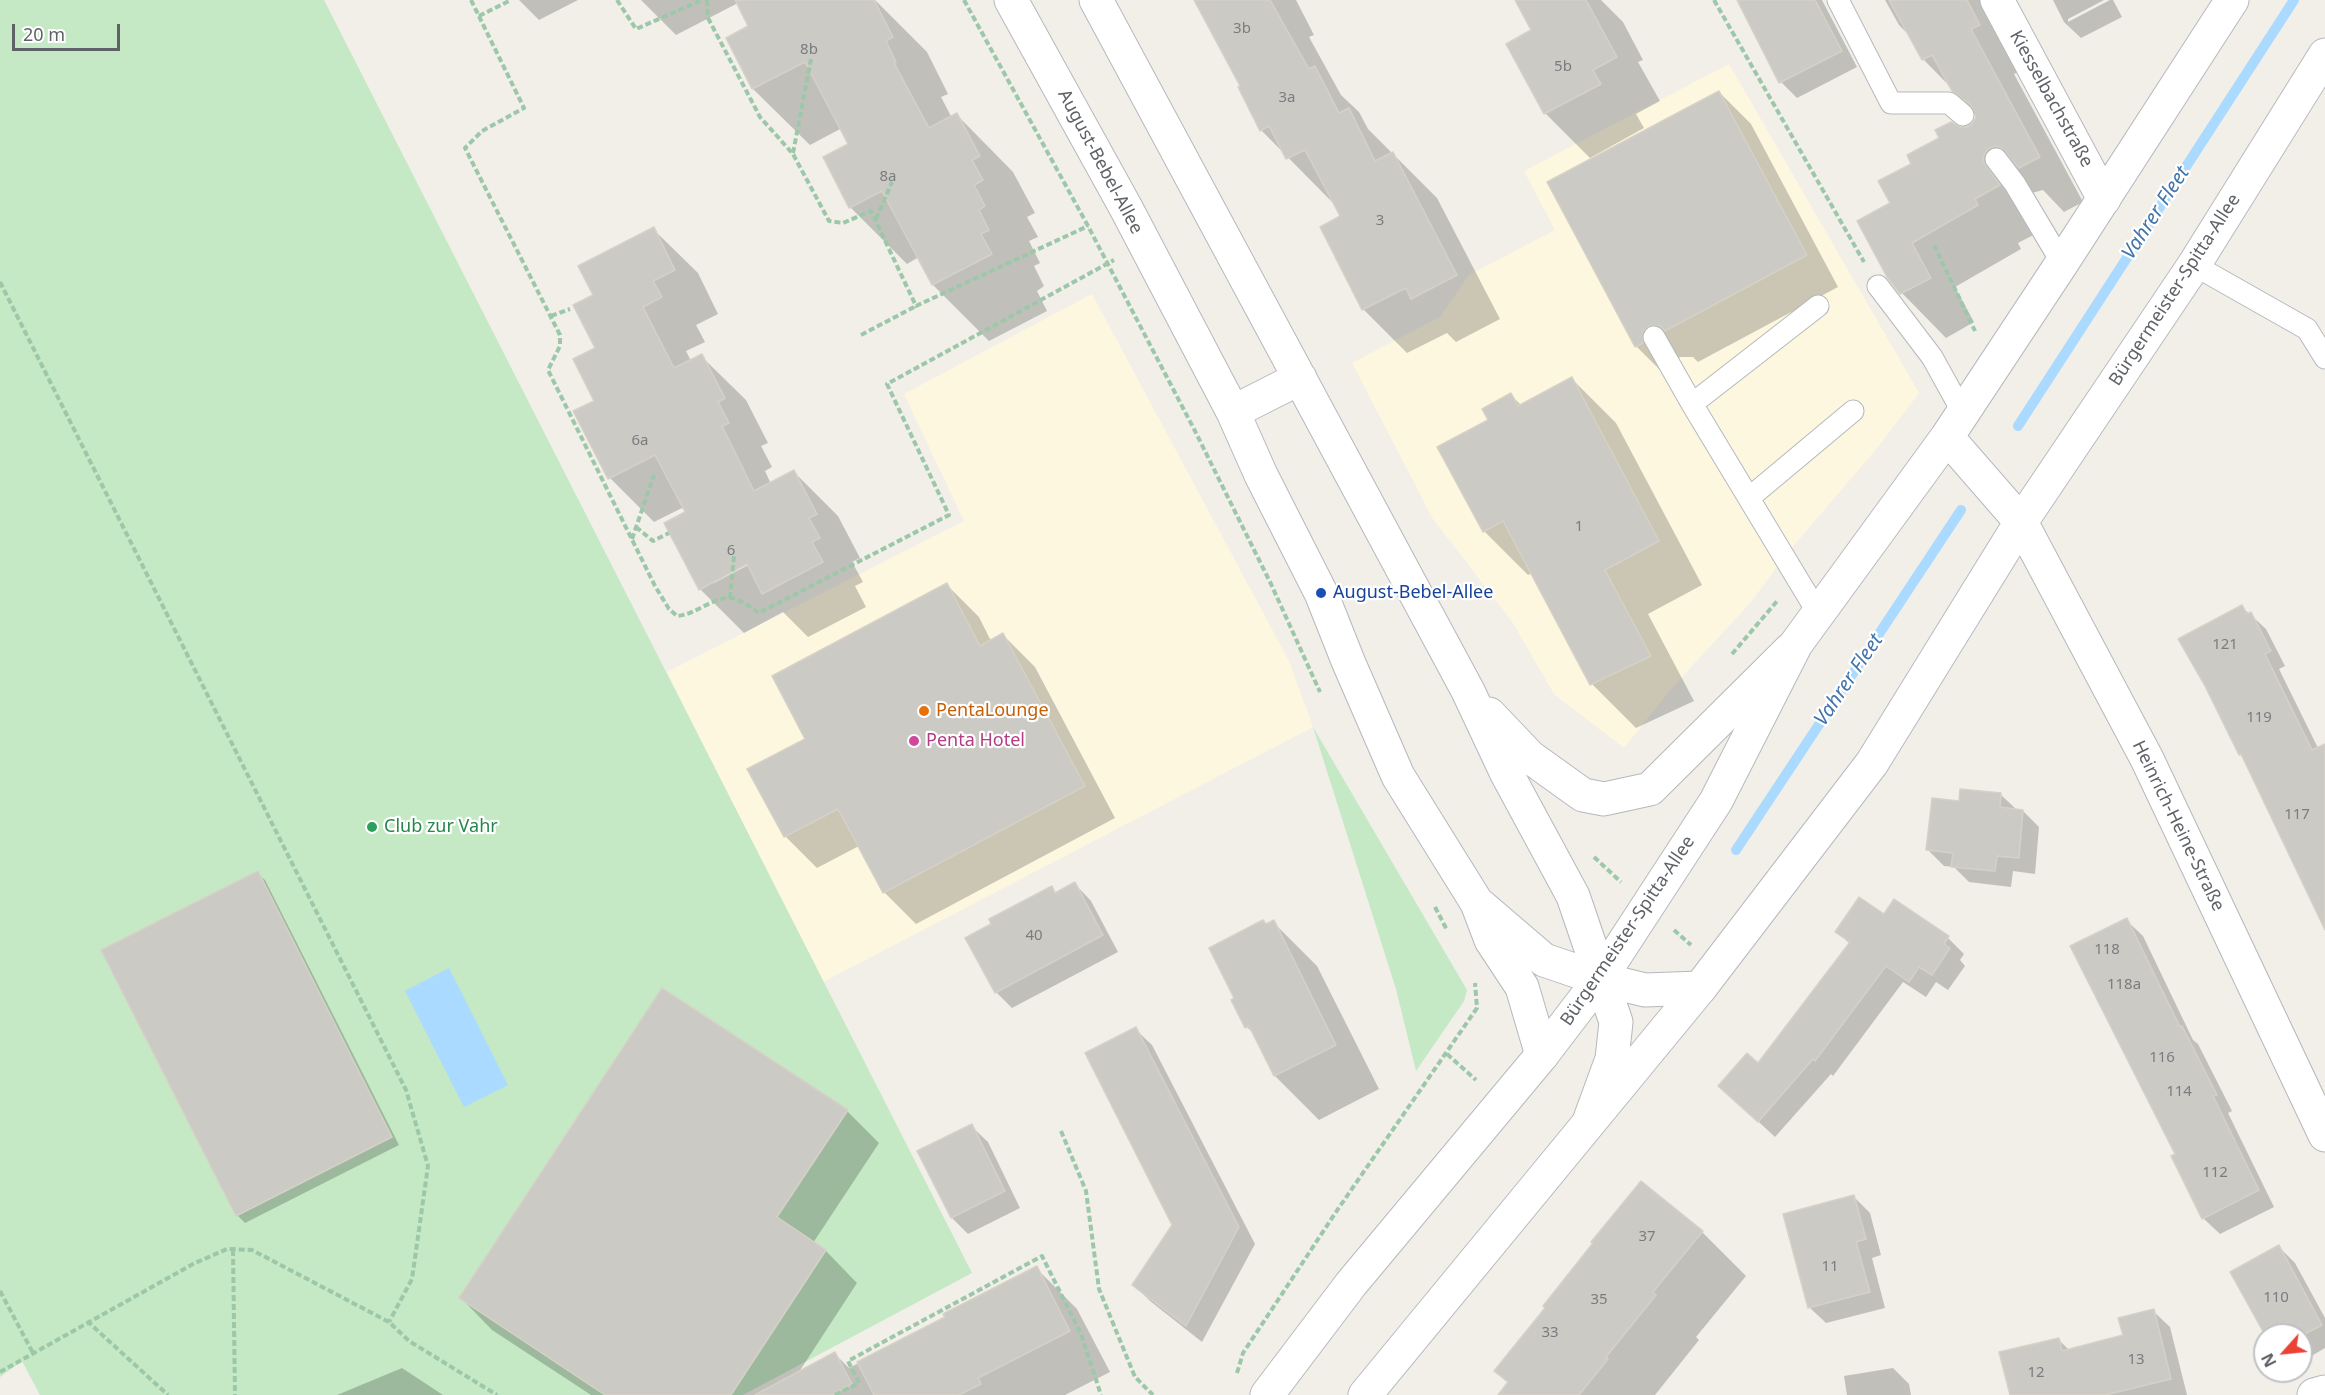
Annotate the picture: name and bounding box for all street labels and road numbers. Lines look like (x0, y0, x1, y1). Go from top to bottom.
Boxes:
street label: Kiesselbachstraße (2005, 27, 2097, 171)
street label: August-Bebel-Allee (1053, 86, 1147, 238)
street label: Bürgermeister-Spitta-Allee (2105, 190, 2245, 390)
street label: Heinrich-Heine-Straße (2127, 737, 2229, 915)
street label: Bürgermeister-Spitta-Allee (1556, 832, 1700, 1030)

